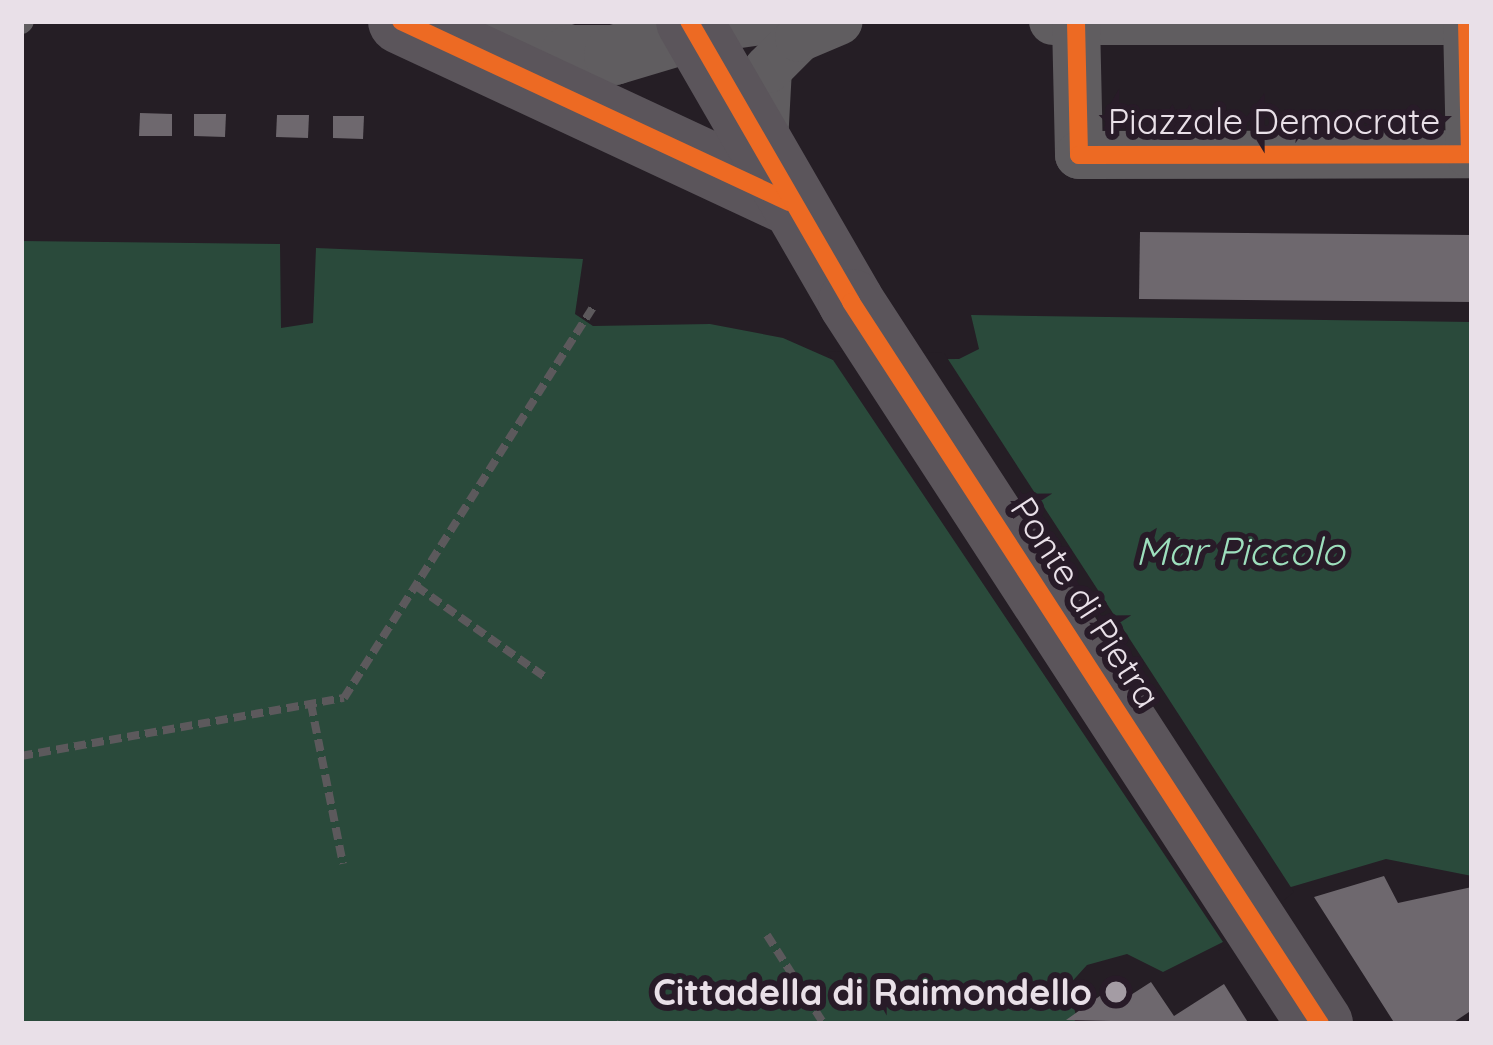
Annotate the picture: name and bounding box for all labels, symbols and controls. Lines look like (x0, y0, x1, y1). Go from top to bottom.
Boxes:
street label: Piazzale Democrate (1108, 99, 1440, 143)
street label: Ponte di Pietra (1002, 489, 1170, 715)
water label: Mar Piccolo (1135, 528, 1345, 574)
place label: Cittadella di Raimondello (653, 970, 1092, 1014)
marker: Cittadella di Raimondello (1103, 979, 1129, 1005)

